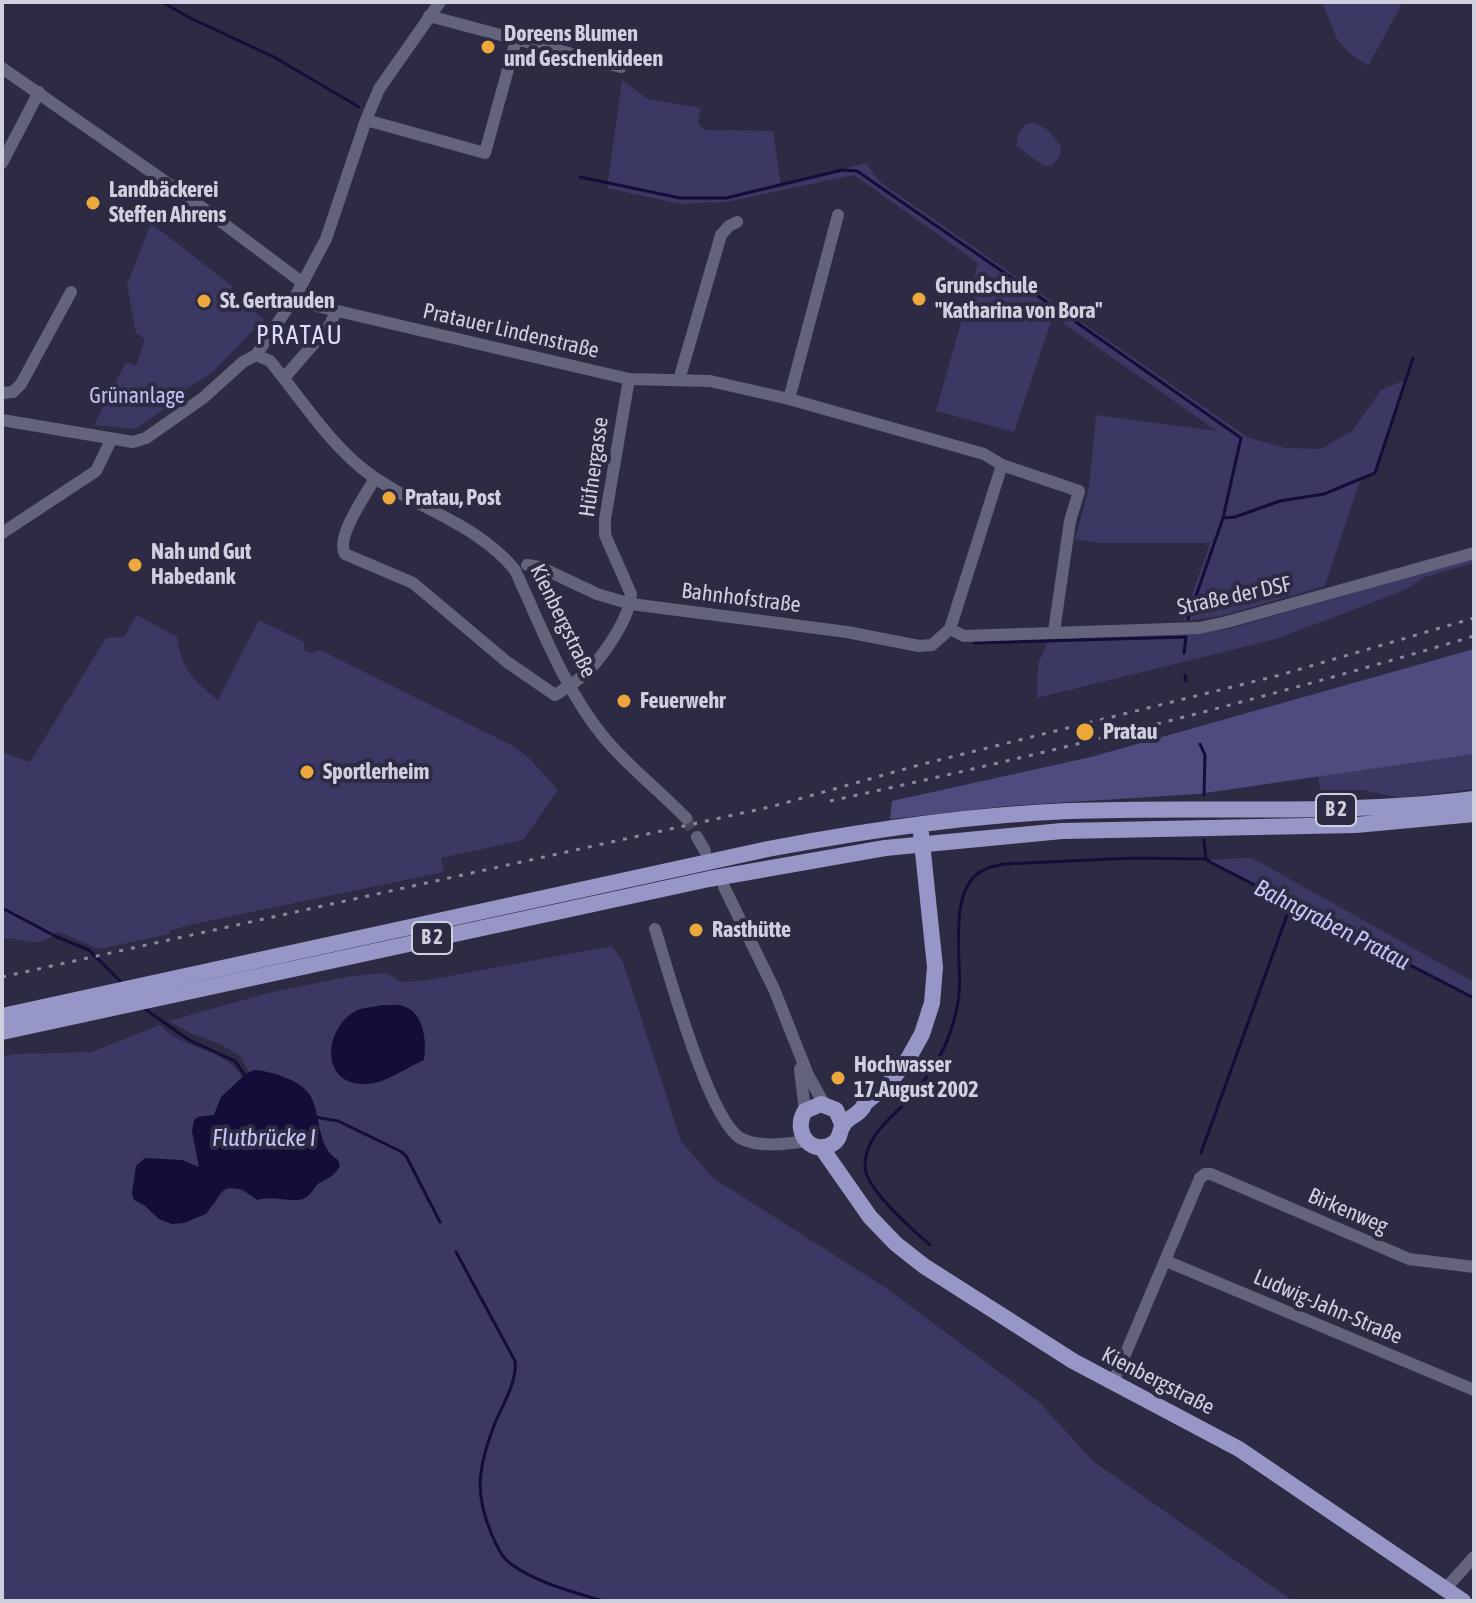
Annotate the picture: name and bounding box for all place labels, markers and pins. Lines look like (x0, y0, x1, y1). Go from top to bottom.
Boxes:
place label: Doreens Blumen und Geschenkideen (504, 21, 663, 72)
marker: Doreens Blumen und Geschenkideen (479, 38, 497, 56)
place label: Landbäckerei Steffen Ahrens (109, 177, 226, 228)
marker: Landbäckerei Steffen Ahrens (84, 194, 102, 212)
place label: Grundschule "Katharina von Bora" (935, 273, 1103, 324)
place label: St. Gertrauden (220, 288, 335, 314)
marker: Grundschule "Katharina von Bora" (910, 290, 928, 308)
marker: St. Gertrauden (195, 292, 213, 310)
place label: Pratau, Post (405, 485, 501, 511)
marker: Pratau, Post (380, 489, 398, 507)
place label: Nah und Gut Habedank (151, 539, 251, 590)
marker: Nah und Gut Habedank (126, 556, 144, 574)
place label: Feuerwehr (640, 688, 726, 714)
marker: Feuerwehr (615, 692, 633, 710)
place label: Pratau (1103, 719, 1157, 745)
marker: Pratau (1074, 721, 1096, 743)
place label: Sportlerheim (323, 759, 429, 785)
marker: Sportlerheim (298, 763, 316, 781)
place label: Rasthütte (712, 917, 791, 943)
marker: Rasthütte (687, 921, 705, 939)
place label: Hochwasser 17.August 2002 (854, 1052, 979, 1104)
marker: Hochwasser 17.August 2002 (829, 1069, 847, 1087)

